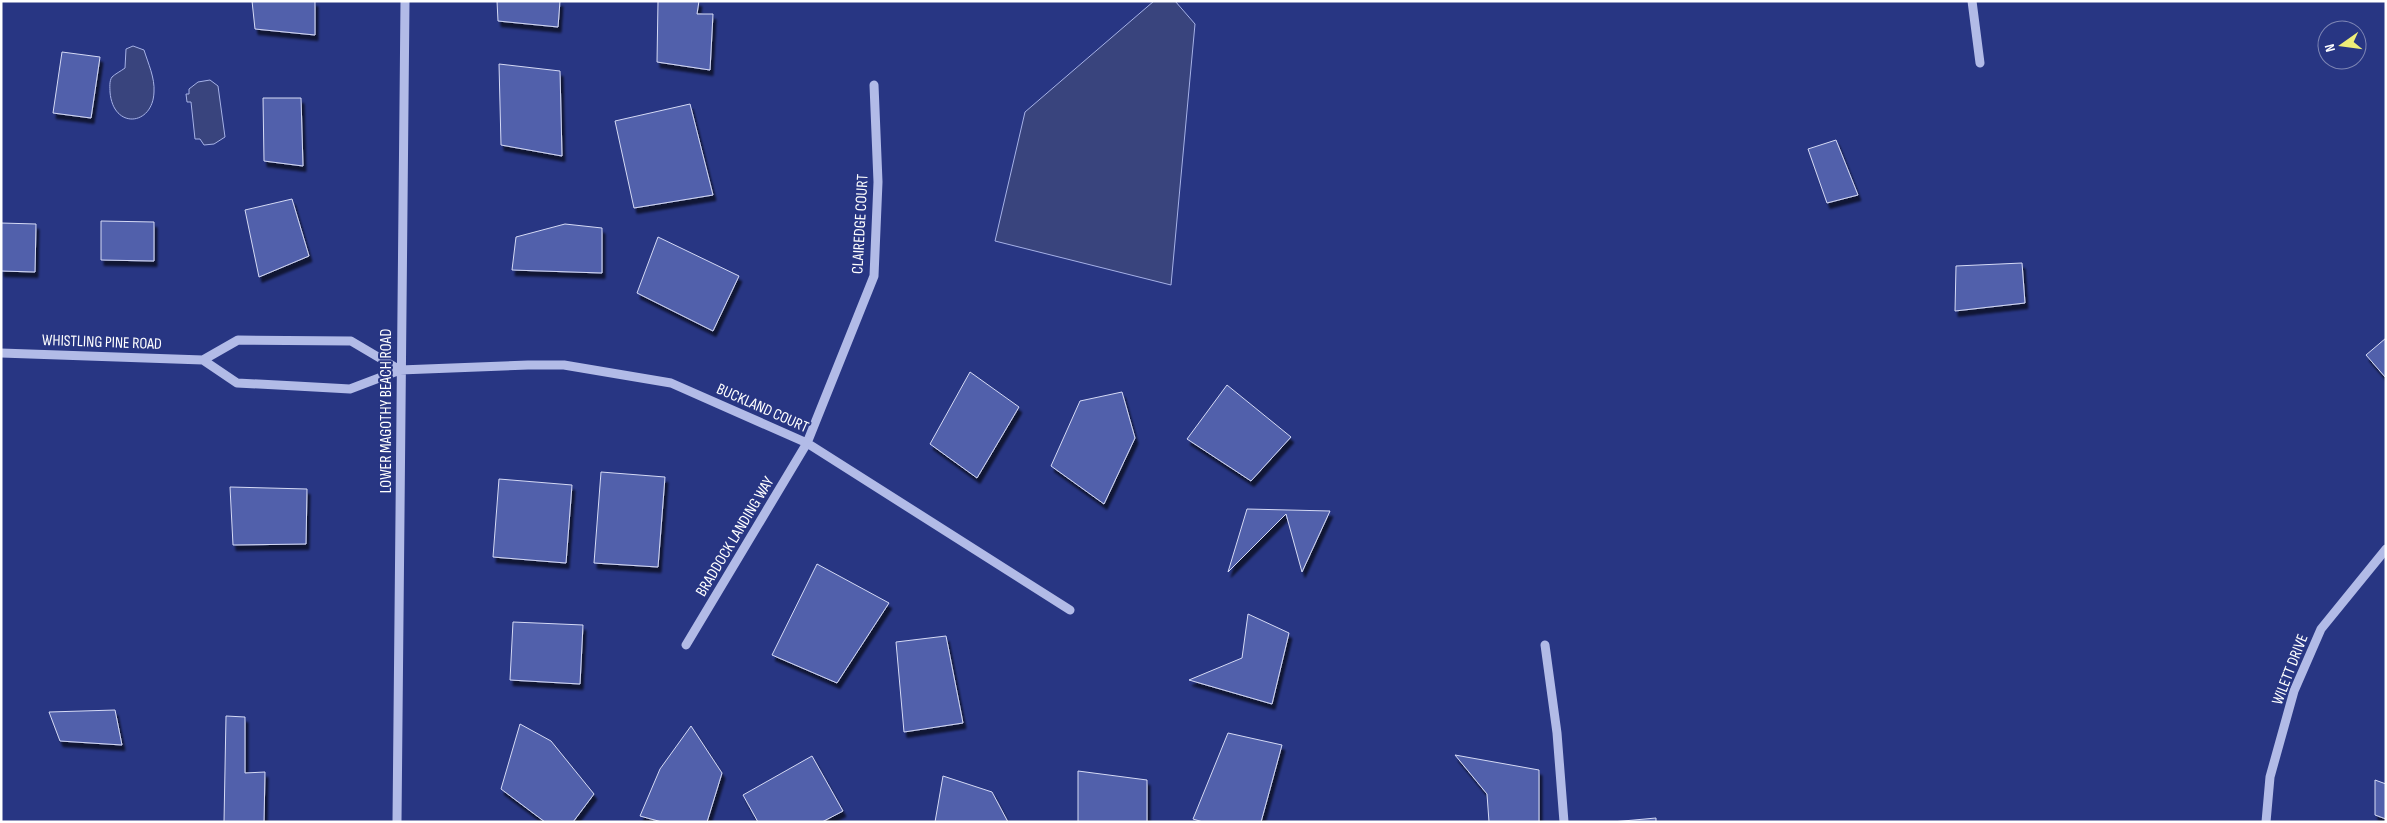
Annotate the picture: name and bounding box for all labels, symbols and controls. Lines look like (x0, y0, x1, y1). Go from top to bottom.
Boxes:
north arrow (2317, 20, 2367, 70)
text: N (2321, 42, 2339, 54)
street label: CLAIREDGE COURT (848, 173, 873, 275)
street label: LOWER MAGOTHY BEACH ROAD (377, 329, 396, 493)
street label: WHISTLING PINE ROAD (42, 331, 162, 354)
street label: BUCKLAND COURT (713, 380, 812, 437)
street label: BRADDOCK LANDING WAY (692, 473, 779, 600)
street label: WILETT DRIVE (2268, 632, 2313, 708)

